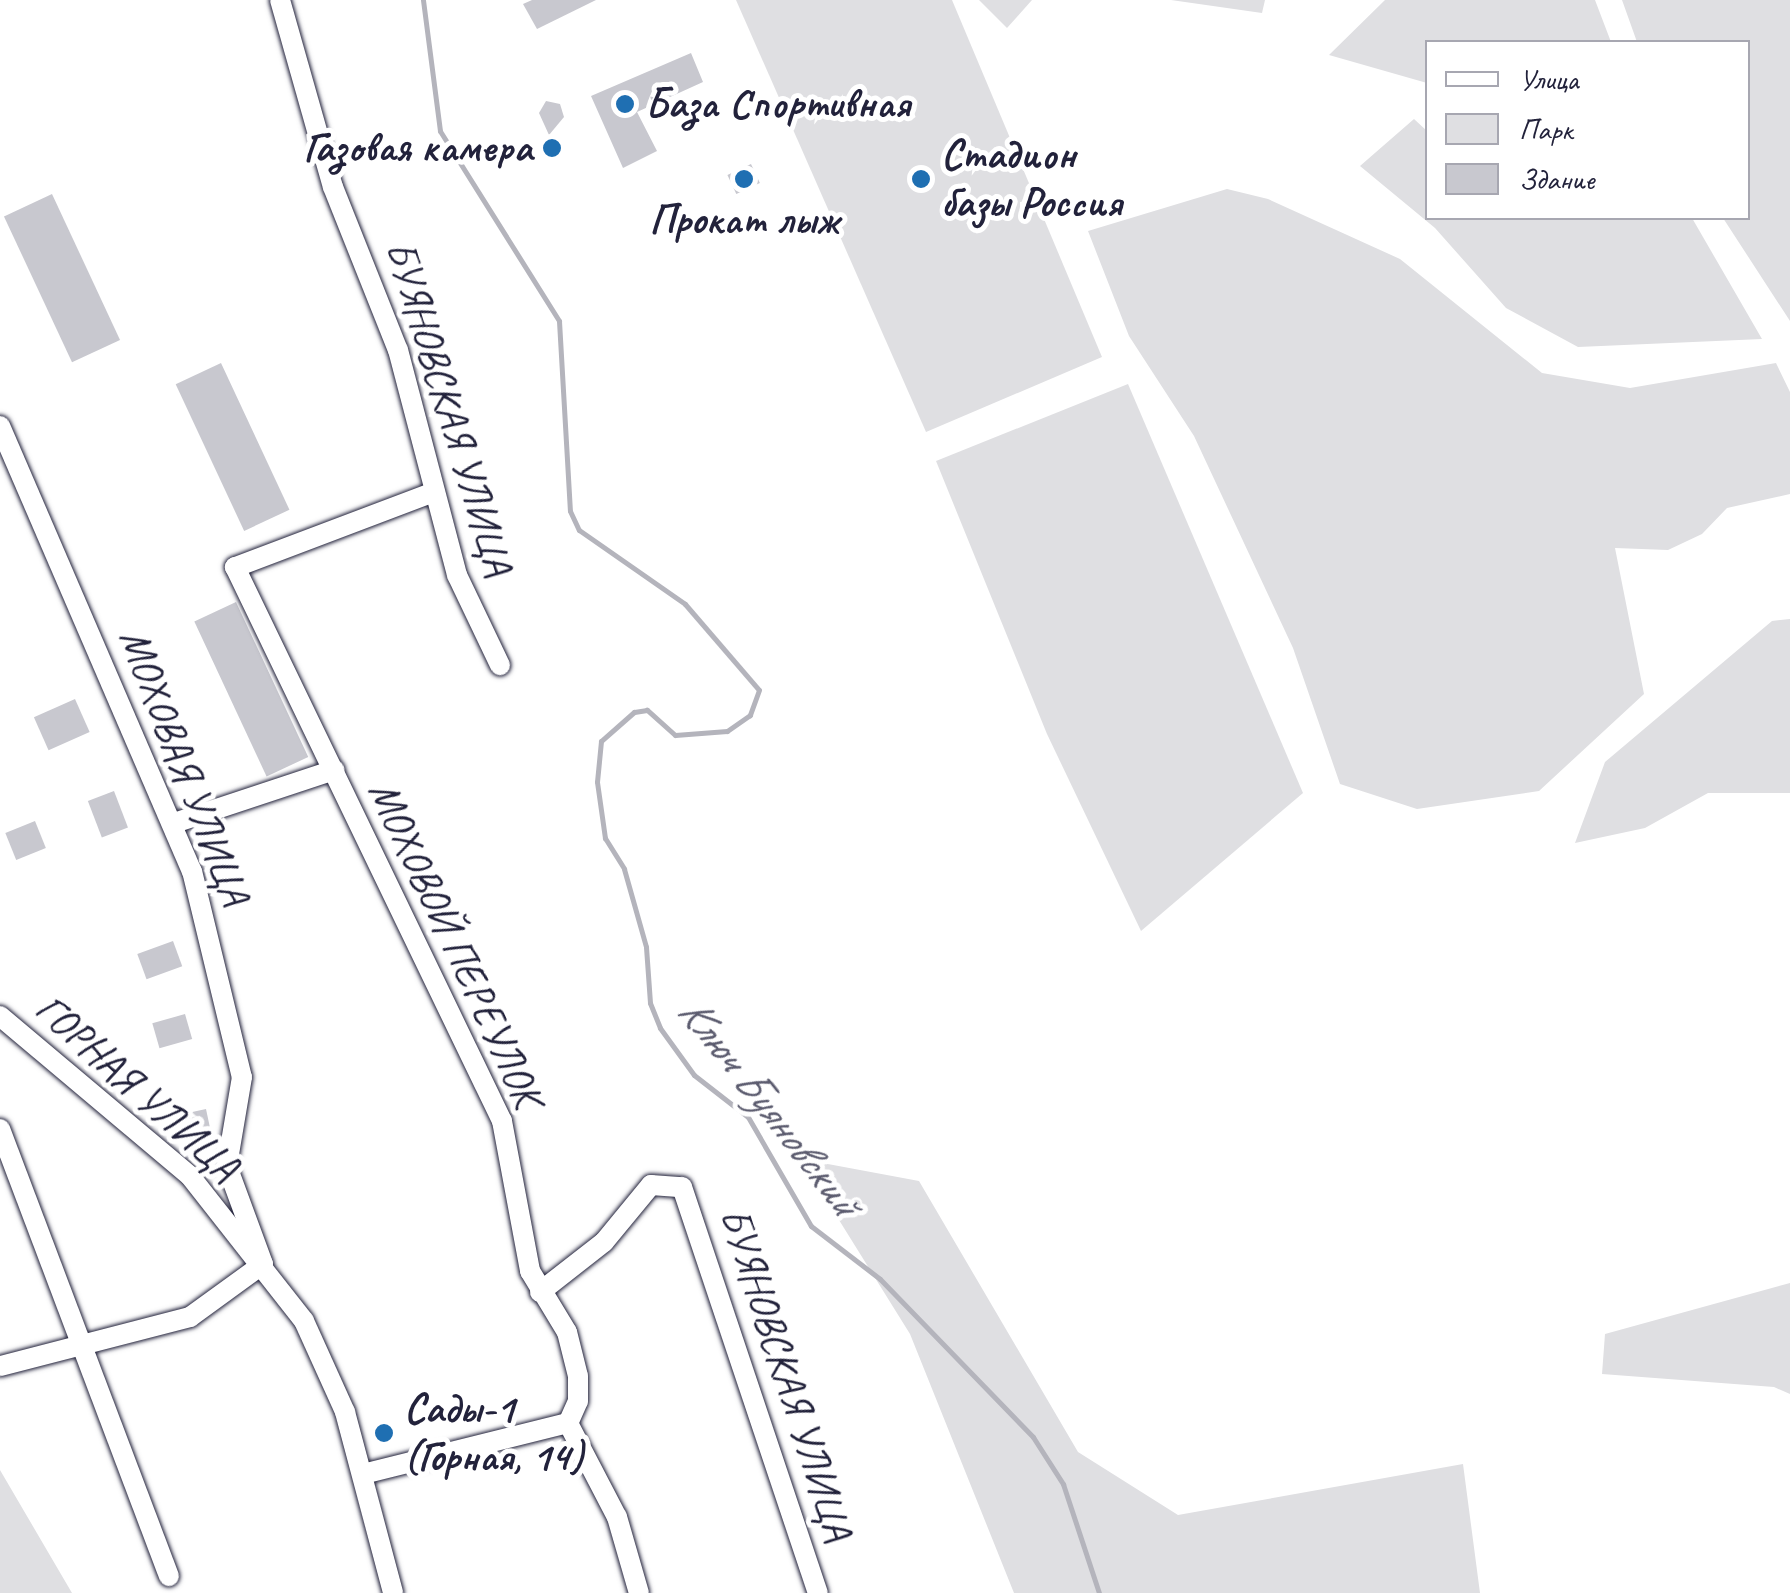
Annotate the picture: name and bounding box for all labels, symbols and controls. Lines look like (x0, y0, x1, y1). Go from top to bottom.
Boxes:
legend (1425, 40, 1750, 220)
text: Улица (1519, 60, 1578, 98)
place label: База Спортивная (645, 79, 913, 129)
marker: База Спортивная (614, 93, 636, 115)
text: Парк (1519, 110, 1573, 148)
place label: Газовая камера (301, 123, 532, 173)
place label: Стадион базы Россия (941, 130, 1122, 228)
marker: Газовая камера (541, 137, 563, 159)
text: Здание (1519, 160, 1594, 198)
marker: Прокат лыж (733, 168, 755, 190)
marker: Стадион базы Россия (910, 168, 932, 190)
place label: Прокат лыж (649, 195, 839, 245)
street label: БУЯНОВСКАЯ УЛИЦА (375, 236, 523, 580)
street label: МОХОВАЯ УЛИЦА (108, 622, 260, 912)
street label: МОХОВОЙ ПЕРЕУЛОК (357, 773, 553, 1115)
street label: ГОРНАЯ УЛИЦА (25, 984, 249, 1192)
water label: Ключ Буяновский (668, 988, 870, 1224)
street label: БУЯНОВСКАЯ УЛИЦА (709, 1202, 863, 1546)
place label: Сады-1 (Горная, 14) (404, 1384, 583, 1482)
marker: Сады-1 (Горная, 14) (373, 1422, 395, 1444)

